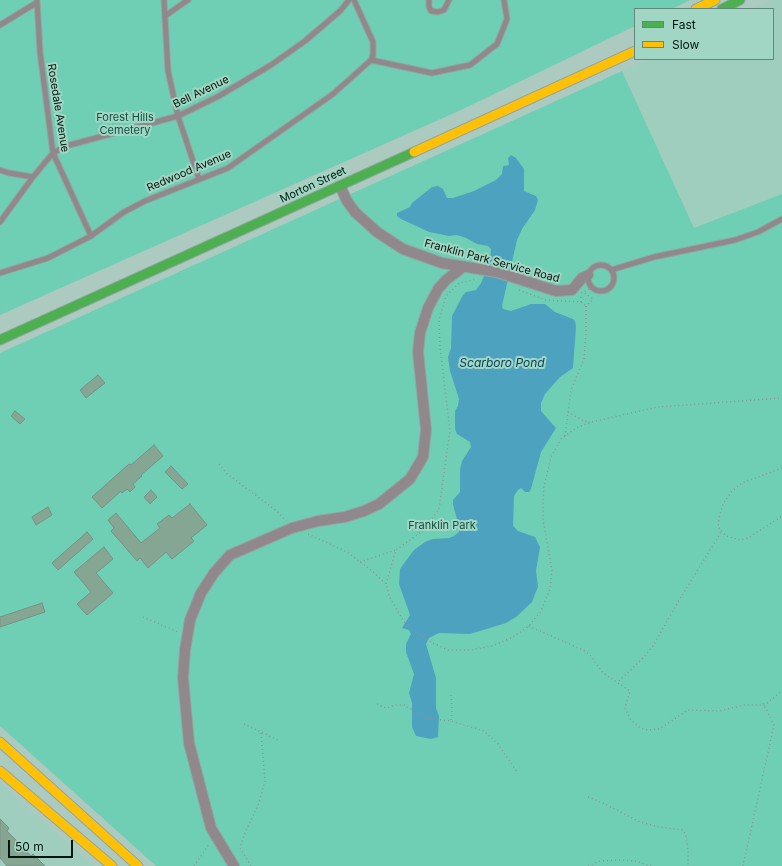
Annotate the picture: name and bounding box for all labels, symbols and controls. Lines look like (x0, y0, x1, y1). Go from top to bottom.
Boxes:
legend (634, 8, 774, 60)
text: Fast (672, 17, 696, 32)
text: Slow (672, 37, 699, 52)
street label: Rosedale Avenue (44, 63, 72, 153)
street label: Bell Avenue (171, 73, 231, 111)
park label: Forest Hills Cemetery (96, 111, 154, 137)
street label: Redwood Avenue (145, 147, 233, 195)
street label: Morton Street (278, 164, 348, 206)
street label: Franklin Park Service Road (423, 237, 561, 285)
water label: Scarboro Pond (459, 356, 545, 370)
park label: Franklin Park (408, 519, 476, 533)
scale bar (10, 832, 75, 858)
text: 50 m (15, 839, 44, 854)

